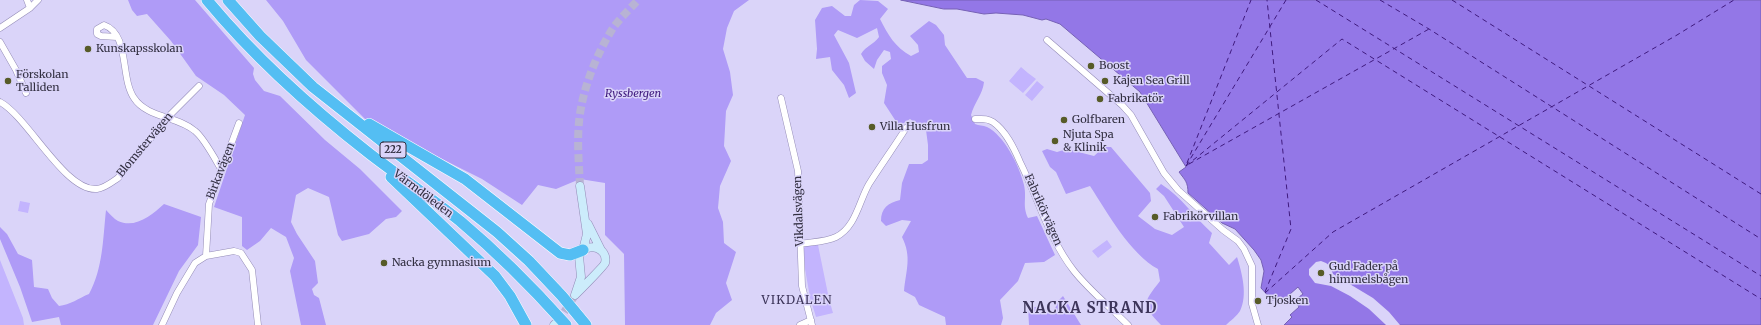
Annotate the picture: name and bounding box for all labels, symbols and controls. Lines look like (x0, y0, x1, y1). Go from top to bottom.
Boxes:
place label: Kunskapsskolan (96, 42, 183, 56)
marker: Kunskapsskolan (83, 44, 93, 54)
place label: Boost (1099, 59, 1129, 73)
marker: Boost (1086, 61, 1096, 71)
place label: Förskolan Talliden (16, 68, 68, 94)
place label: Kajen Sea Grill (1113, 74, 1190, 88)
marker: Förskolan Talliden (3, 76, 13, 86)
marker: Kajen Sea Grill (1100, 76, 1110, 86)
park label: Ryssbergen (605, 87, 661, 101)
place label: Fabrikatör (1108, 92, 1163, 106)
marker: Fabrikatör (1095, 94, 1105, 104)
street label: Blomstervägen (114, 110, 176, 180)
place label: Golfbaren (1072, 113, 1125, 127)
marker: Golfbaren (1059, 115, 1069, 125)
place label: Villa Husfrun (880, 120, 950, 134)
marker: Villa Husfrun (867, 122, 877, 132)
place label: Njuta Spa & Klinik (1063, 128, 1114, 154)
marker: Njuta Spa & Klinik (1050, 136, 1060, 146)
street label: Birkavägen (204, 141, 238, 201)
road number: 222 (380, 142, 406, 158)
street label: Värmdöleden (391, 167, 455, 221)
street label: Fabrikörvägen (1021, 172, 1065, 248)
street label: Vikdalsvägen (791, 175, 807, 247)
place label: Fabrikörvillan (1163, 210, 1238, 224)
marker: Fabrikörvillan (1150, 212, 1160, 222)
place label: Nacka gymnasium (392, 256, 491, 270)
marker: Nacka gymnasium (379, 258, 389, 268)
place label: Gud Fader på himmelsbågen (1329, 260, 1408, 286)
marker: Gud Fader på himmelsbågen (1316, 268, 1326, 278)
district label: VIKDALEN (762, 294, 832, 308)
place label: Tjosken (1266, 294, 1308, 308)
marker: Tjosken (1253, 296, 1263, 306)
district label: NACKA STRAND (1022, 300, 1158, 318)

